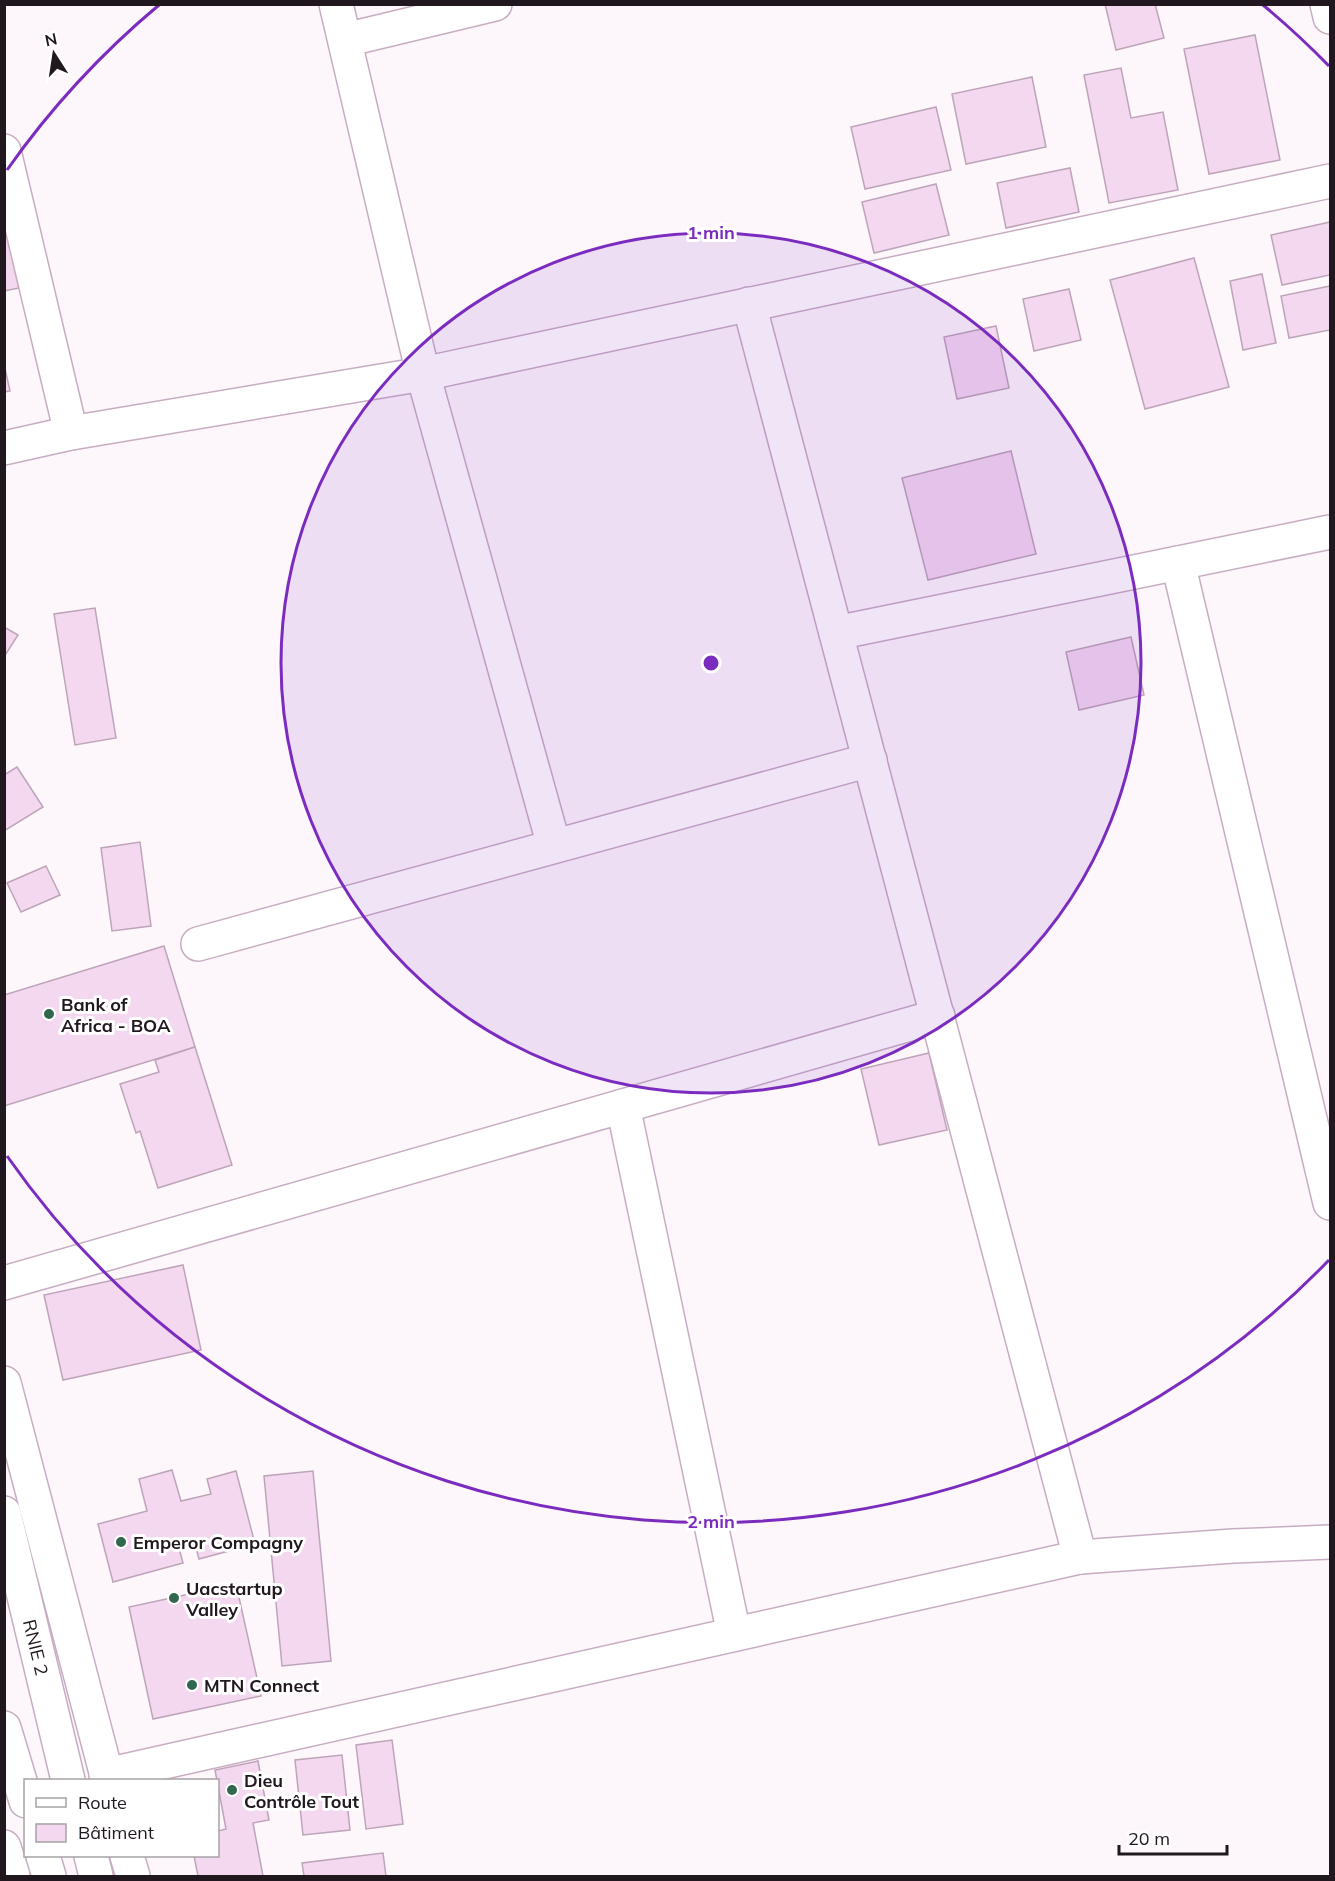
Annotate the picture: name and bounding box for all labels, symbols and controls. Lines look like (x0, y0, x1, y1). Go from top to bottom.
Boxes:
north arrow (24, 24, 84, 84)
text: N (43, 28, 59, 50)
text: 1 min (687, 221, 735, 244)
centre of rings (701, 653, 721, 673)
place label: Bank of Africa - BOA (61, 993, 171, 1037)
marker: Bank of Africa - BOA (42, 1007, 56, 1021)
text: 2 min (687, 1510, 735, 1533)
place label: Emperor Compagny (133, 1531, 303, 1554)
marker: Emperor Compagny (114, 1535, 128, 1549)
place label: Uacstartup Valley (185, 1577, 283, 1621)
marker: Uacstartup Valley (167, 1591, 181, 1605)
street label: RNIE 2 (18, 1617, 54, 1677)
place label: MTN Connect (204, 1674, 319, 1697)
marker: MTN Connect (185, 1678, 199, 1692)
place label: Dieu Contrôle Tout (244, 1769, 359, 1813)
legend (24, 1779, 219, 1857)
marker: Dieu Contrôle Tout (225, 1783, 239, 1797)
text: Route (78, 1791, 127, 1814)
scale bar (1119, 1818, 1227, 1856)
text: Bâtiment (78, 1821, 154, 1844)
text: 20 m (1128, 1827, 1170, 1850)

